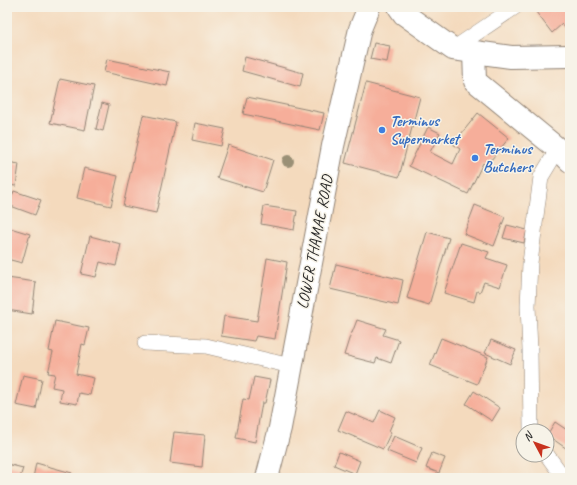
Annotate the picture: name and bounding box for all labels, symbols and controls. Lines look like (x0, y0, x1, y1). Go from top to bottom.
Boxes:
place label: Terminus Supermarket (390, 111, 462, 149)
marker: Terminus Supermarket (377, 125, 387, 135)
place label: Terminus Butchers (483, 139, 535, 177)
marker: Terminus Butchers (470, 153, 480, 163)
street label: LOWER THAMAE ROAD (292, 172, 338, 311)
north arrow (515, 423, 555, 463)
text: N (520, 428, 536, 444)

